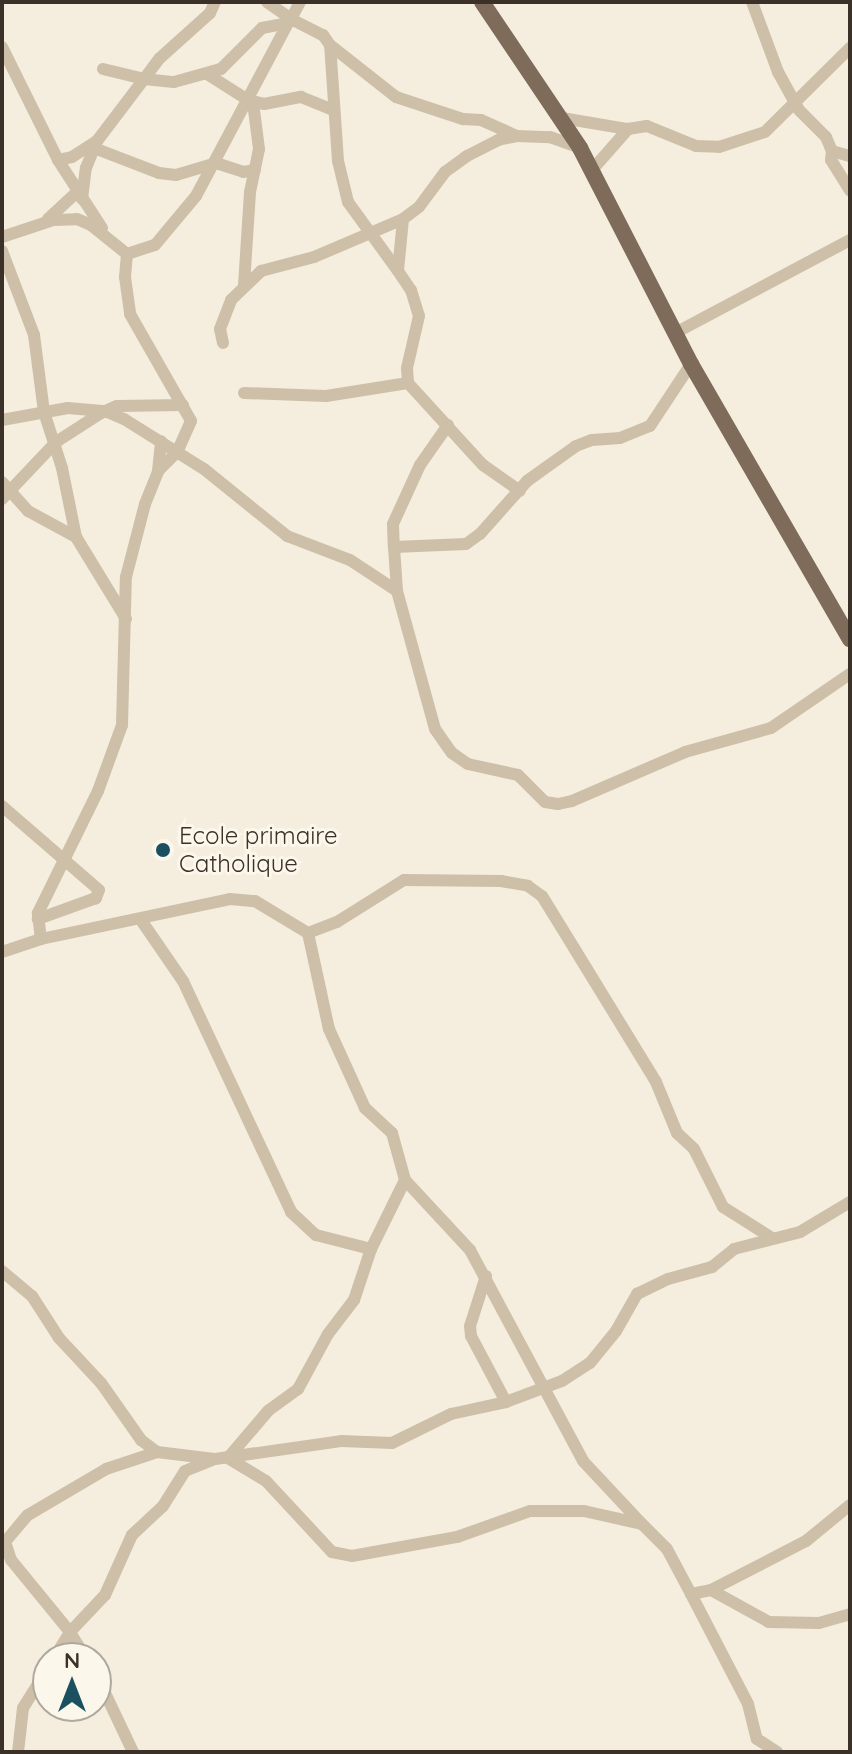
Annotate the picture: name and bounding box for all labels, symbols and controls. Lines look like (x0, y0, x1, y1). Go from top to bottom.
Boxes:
place label: Ecole primaire Catholique (179, 822, 338, 878)
marker: Ecole primaire Catholique (154, 841, 172, 859)
north arrow (32, 1642, 112, 1722)
text: N (64, 1646, 80, 1674)

